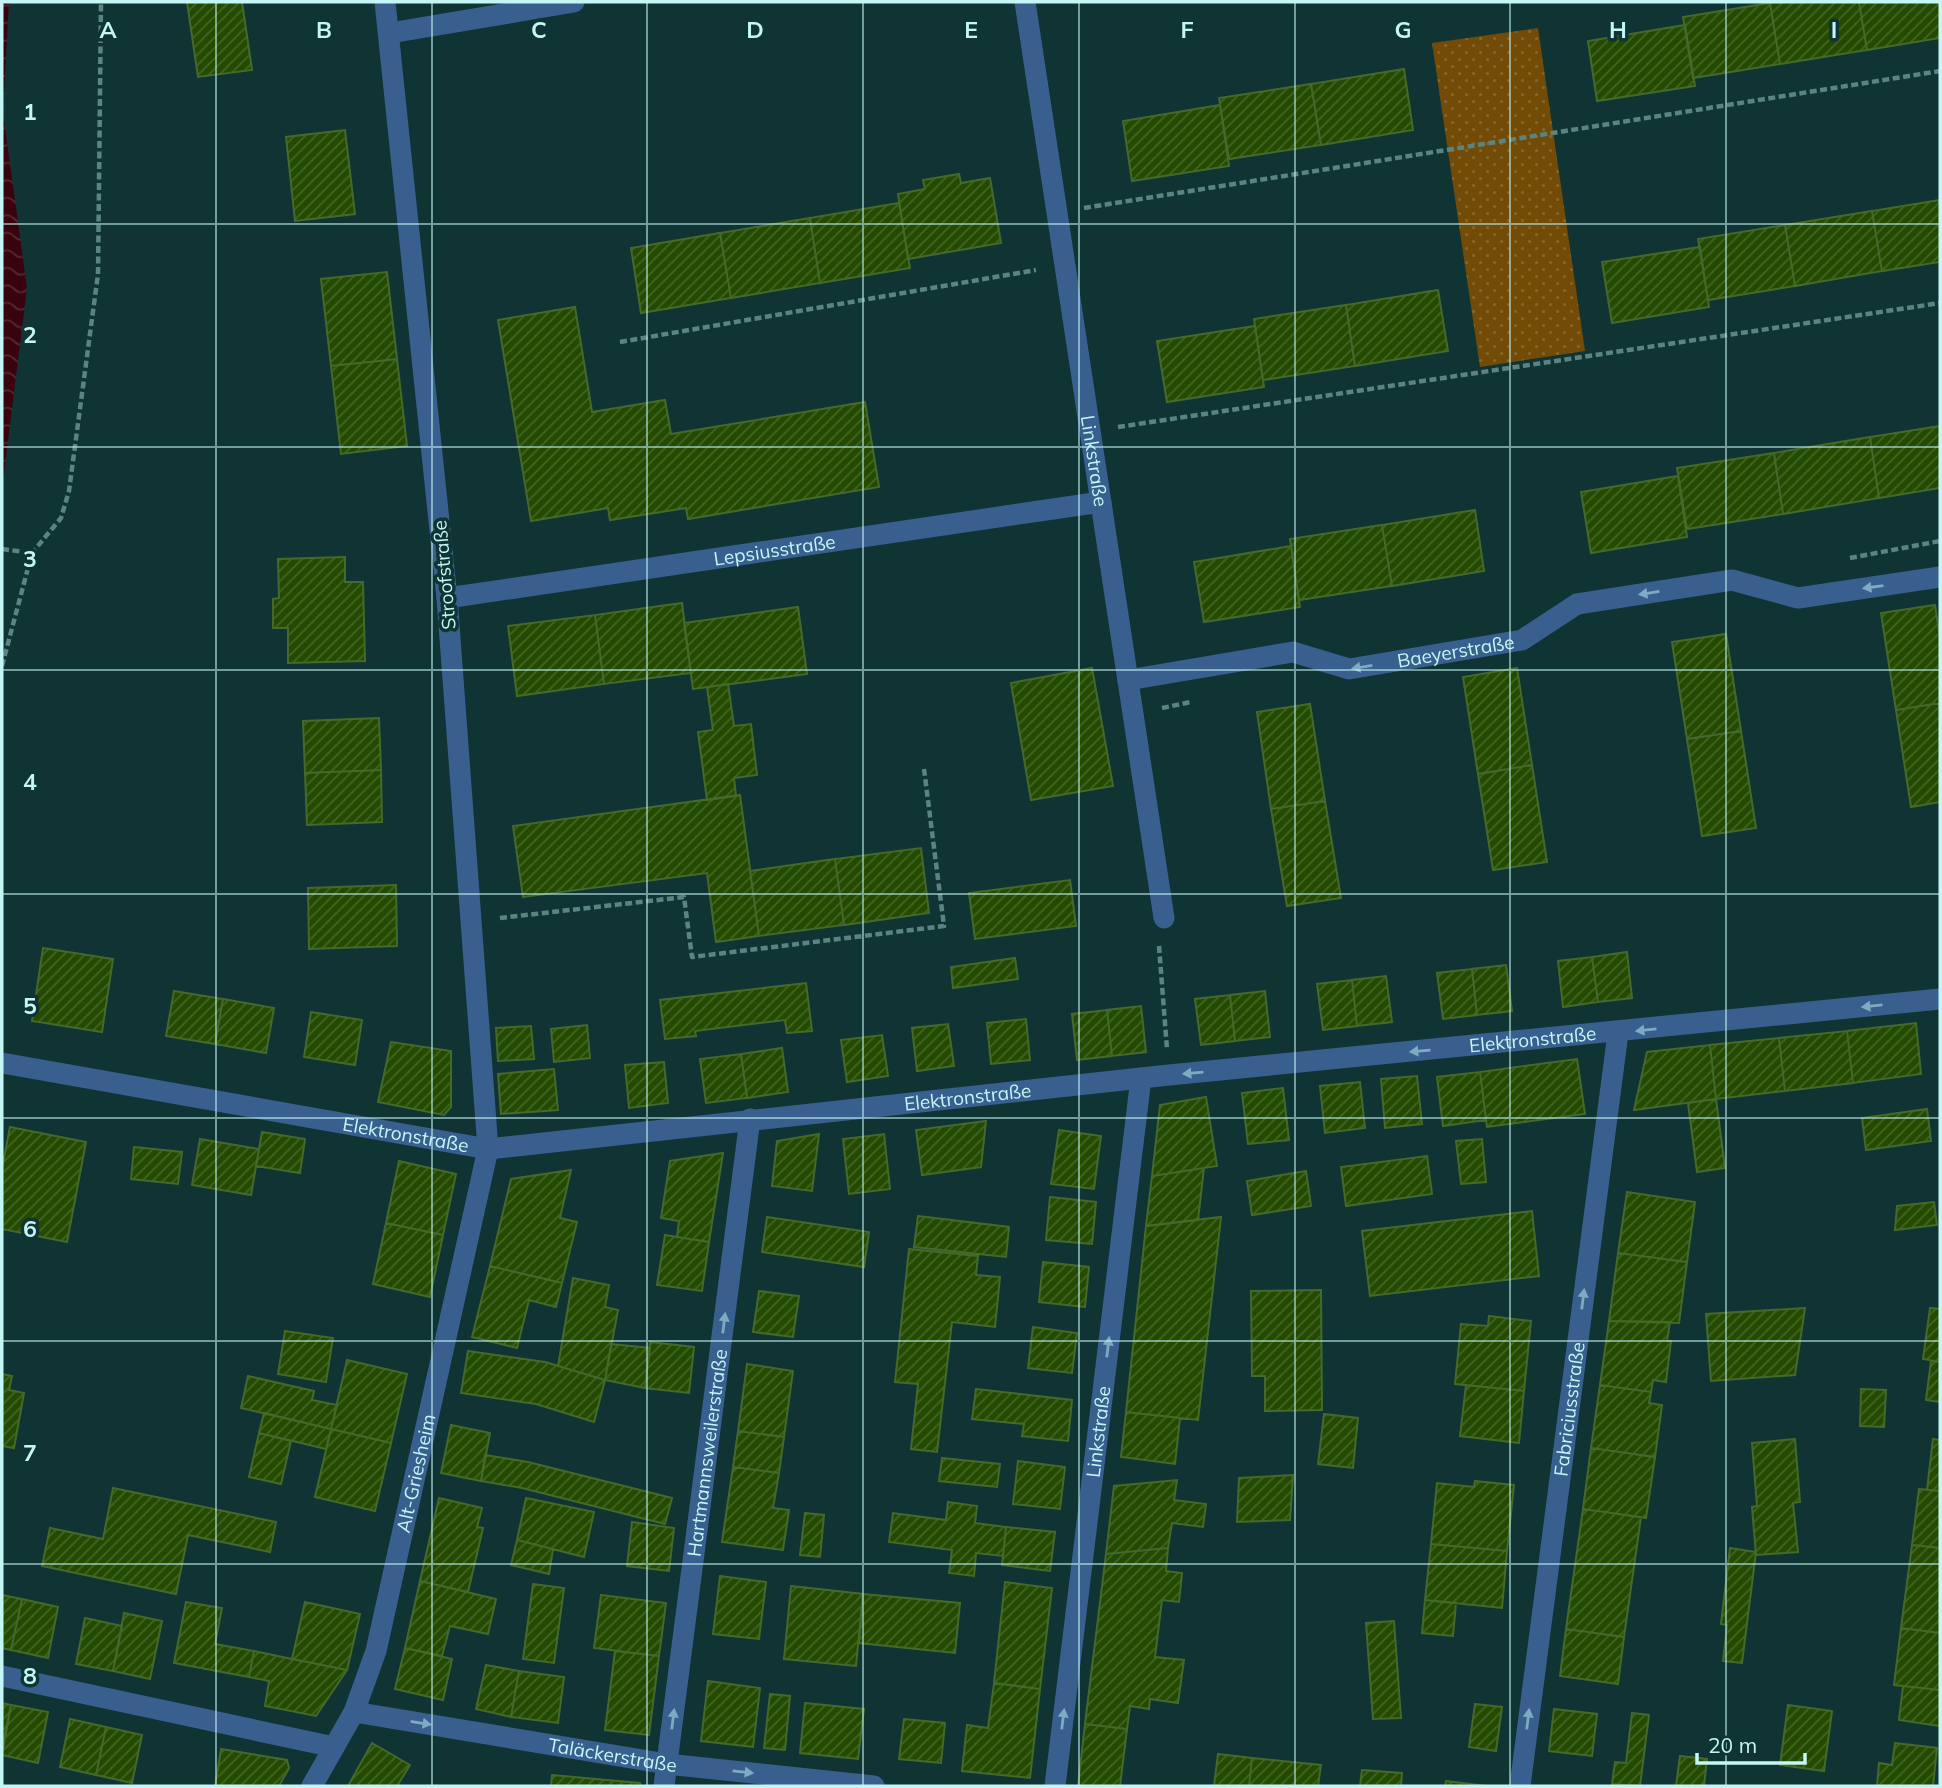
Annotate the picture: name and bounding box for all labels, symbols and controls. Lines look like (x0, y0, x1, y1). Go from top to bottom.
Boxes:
text: A (99, 15, 117, 44)
text: B (316, 15, 332, 44)
text: C (531, 15, 547, 44)
text: D (746, 15, 764, 44)
text: E (964, 15, 978, 44)
text: F (1180, 15, 1194, 44)
text: G (1394, 15, 1412, 44)
text: H (1609, 15, 1627, 44)
text: I (1831, 15, 1837, 44)
text: 1 (23, 97, 37, 126)
text: 2 (23, 320, 37, 349)
street label: Linkstraße (1076, 413, 1113, 508)
street label: Stroofstraße (427, 519, 461, 631)
street label: Lepsiusstraße (712, 529, 837, 571)
text: 3 (23, 544, 37, 573)
one-way arrow (1862, 582, 1884, 593)
one-way arrow (1638, 588, 1660, 599)
street label: Baeyerstraße (1395, 630, 1516, 673)
one-way arrow (1351, 662, 1373, 673)
text: 4 (23, 767, 37, 796)
text: 5 (23, 991, 37, 1020)
one-way arrow (1861, 1001, 1883, 1012)
street label: Elektronstraße (1468, 1021, 1597, 1057)
one-way arrow (1635, 1024, 1657, 1035)
one-way arrow (1408, 1046, 1430, 1057)
one-way arrow (1182, 1067, 1204, 1078)
street label: Elektronstraße (903, 1078, 1032, 1116)
street label: Elektronstraße (341, 1112, 471, 1157)
text: 6 (23, 1214, 37, 1243)
one-way arrow (1578, 1287, 1589, 1309)
one-way arrow (718, 1312, 729, 1334)
one-way arrow (1103, 1336, 1114, 1358)
street label: Fabriciusstraße (1548, 1340, 1590, 1478)
street label: Hartmannsweilerstraße (682, 1347, 732, 1558)
street label: Linkstraße (1081, 1384, 1116, 1479)
street label: Alt-Griesheim (391, 1412, 441, 1535)
text: 7 (23, 1438, 37, 1467)
text: 8 (23, 1661, 37, 1690)
one-way arrow (667, 1707, 678, 1729)
one-way arrow (1057, 1707, 1068, 1729)
one-way arrow (1523, 1707, 1534, 1729)
one-way arrow (410, 1718, 432, 1729)
scale bar (1697, 1722, 1806, 1766)
street label: Taläckerstraße (546, 1732, 678, 1777)
text: 20 m (1708, 1732, 1757, 1758)
one-way arrow (732, 1767, 754, 1778)

